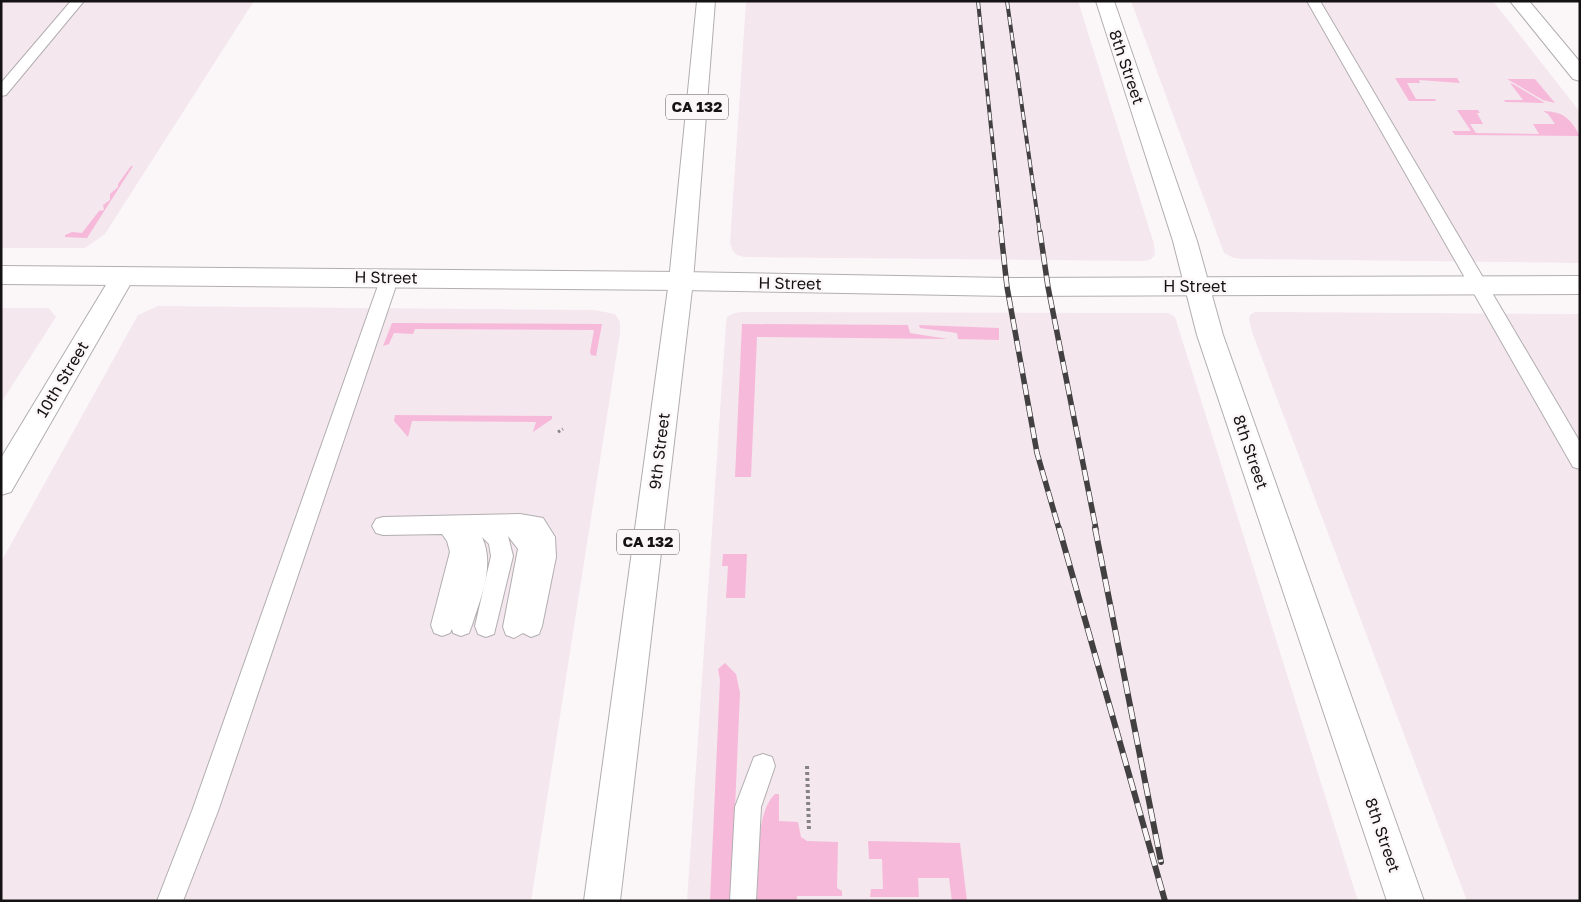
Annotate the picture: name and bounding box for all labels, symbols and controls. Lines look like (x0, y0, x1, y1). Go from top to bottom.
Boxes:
street label: 8th Street (1105, 27, 1149, 107)
road number: CA 132 (666, 94, 728, 120)
street label: H Street (354, 266, 418, 288)
street label: H Street (758, 272, 822, 294)
street label: H Street (1163, 276, 1227, 296)
street label: 10th Street (31, 337, 93, 421)
street label: 9th Street (644, 411, 674, 491)
street label: 8th Street (1229, 412, 1273, 492)
road number: CA 132 (617, 530, 679, 554)
street label: 8th Street (1361, 795, 1405, 875)

